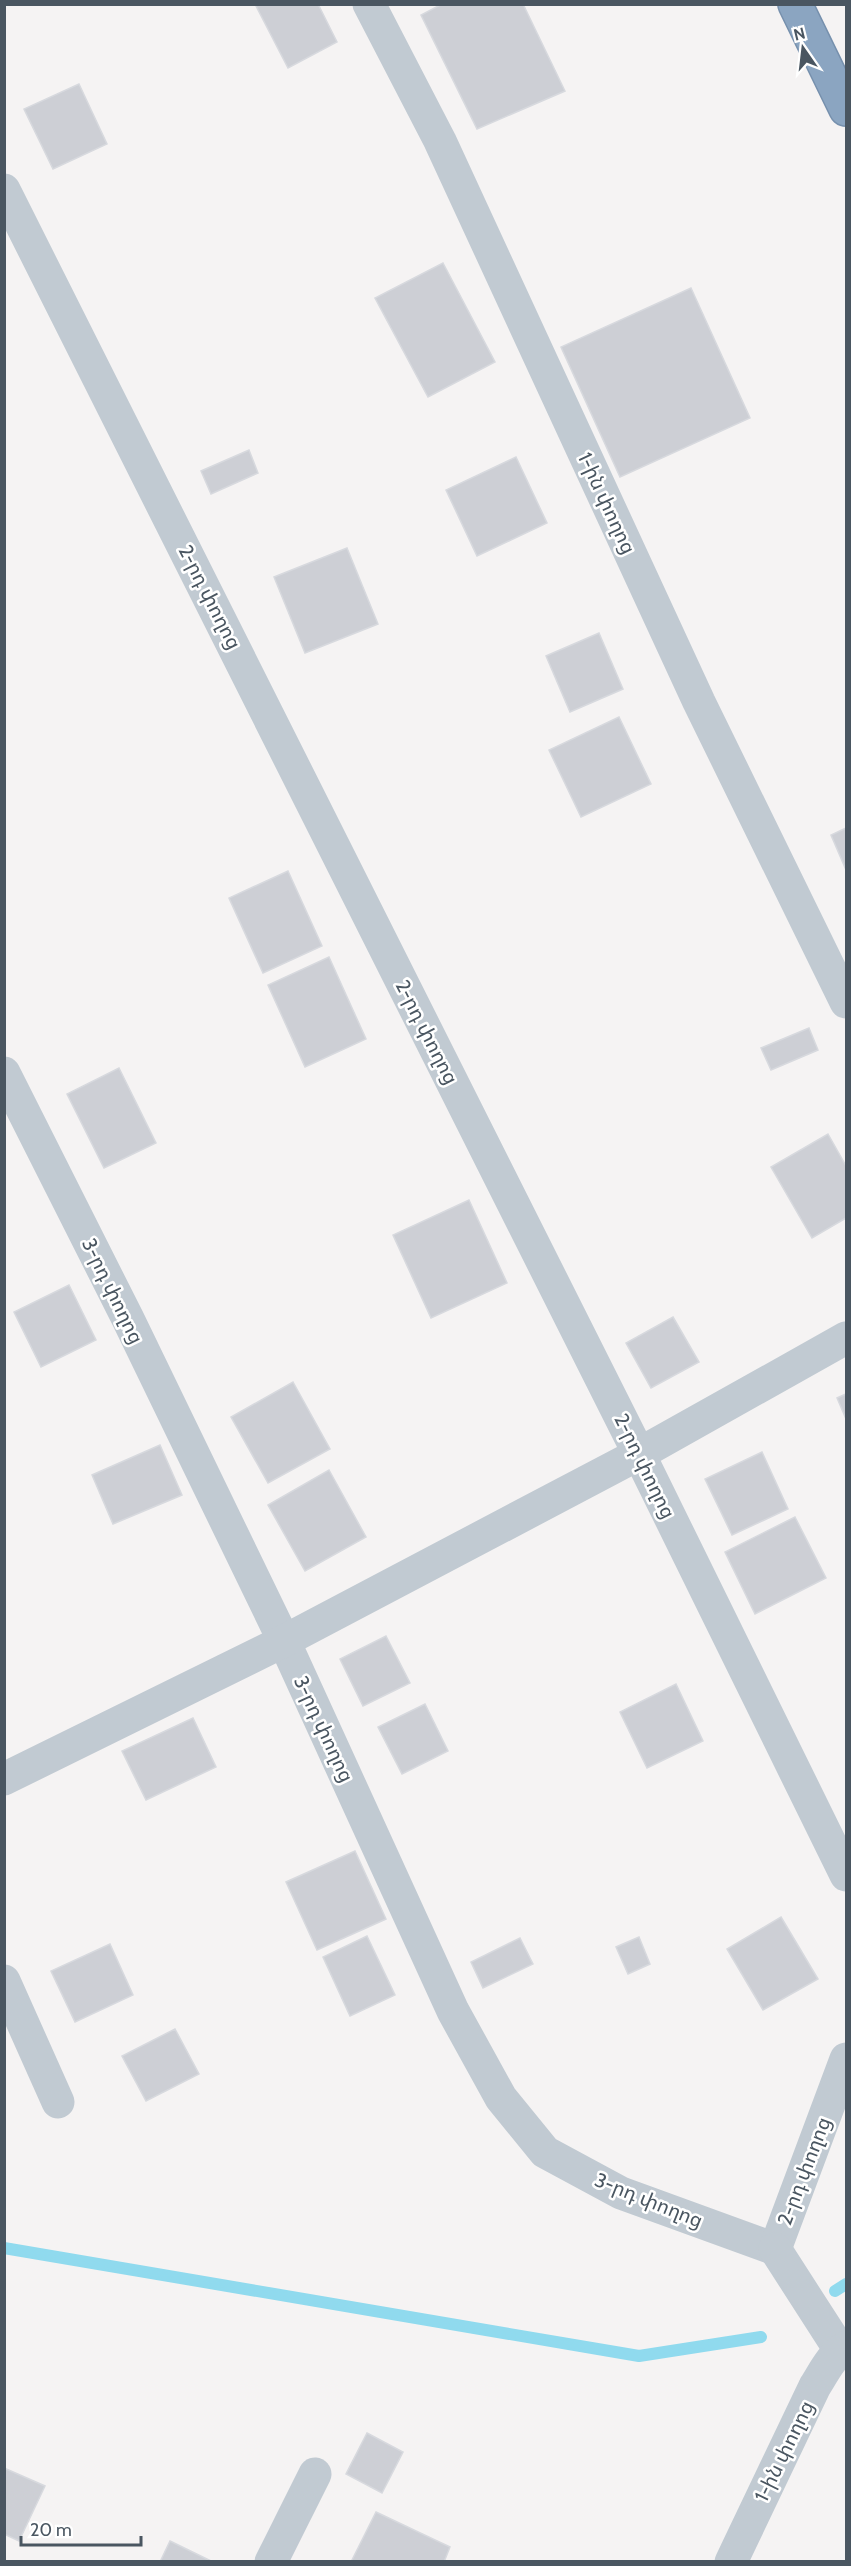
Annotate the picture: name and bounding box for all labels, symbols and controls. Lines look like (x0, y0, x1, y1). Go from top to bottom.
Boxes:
north arrow (773, 18, 833, 78)
text: N (792, 23, 807, 45)
street label: 1-ին փողոց (573, 448, 641, 558)
street label: 2-րդ փողոց (173, 541, 247, 653)
street label: 2-րդ փողոց (390, 976, 464, 1088)
street label: 3-րդ փողոց (77, 1234, 149, 1348)
street label: 2-րդ փողոց (609, 1410, 681, 1522)
street label: 3-րդ փողոց (289, 1672, 359, 1786)
street label: 2-րդ փողոց (772, 2114, 836, 2228)
street label: 3-րդ փողոց (591, 2167, 707, 2233)
street label: 1-ին փողոց (749, 2397, 819, 2505)
scale bar (21, 2509, 141, 2547)
text: 20 m (30, 2519, 72, 2541)

